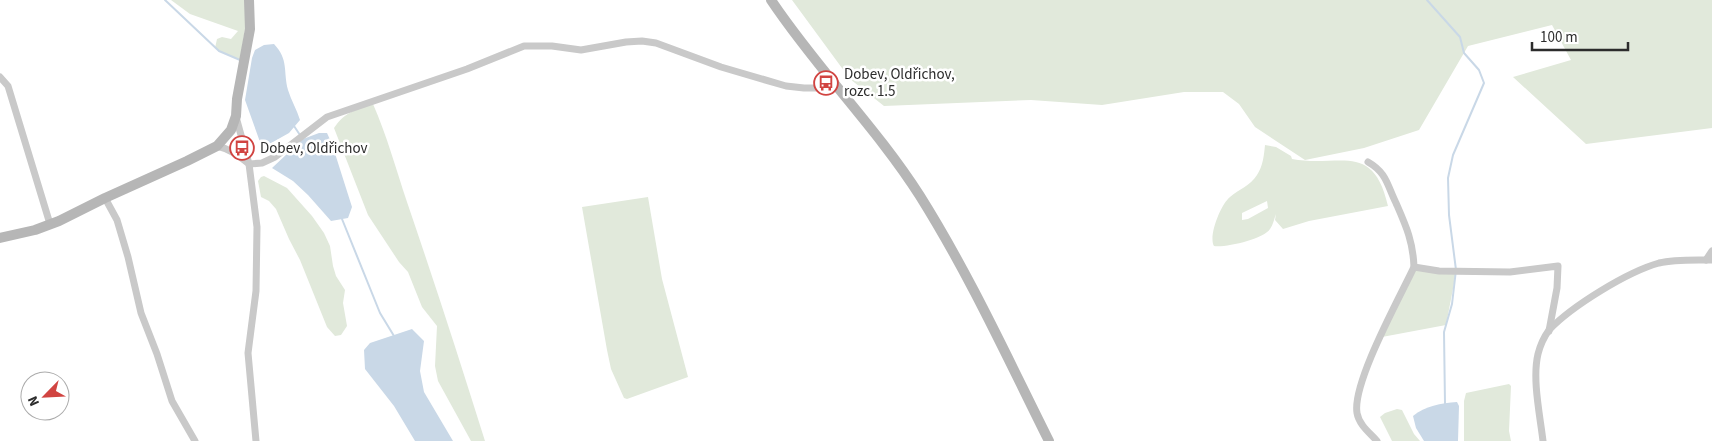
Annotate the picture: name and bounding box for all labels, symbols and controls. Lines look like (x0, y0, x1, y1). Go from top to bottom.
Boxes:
scale bar (1532, 20, 1628, 52)
text: 100 m (1540, 27, 1578, 48)
place label: Dobev, Oldřichov, rozc. 1.5 (844, 64, 955, 102)
bus stop icon: Dobev, Oldřichov, rozc. 1.5 (813, 70, 839, 96)
bus stop icon: Dobev, Oldřichov (229, 135, 255, 161)
place label: Dobev, Oldřichov (260, 138, 367, 159)
north arrow (20, 371, 70, 421)
text: N (23, 393, 45, 409)

